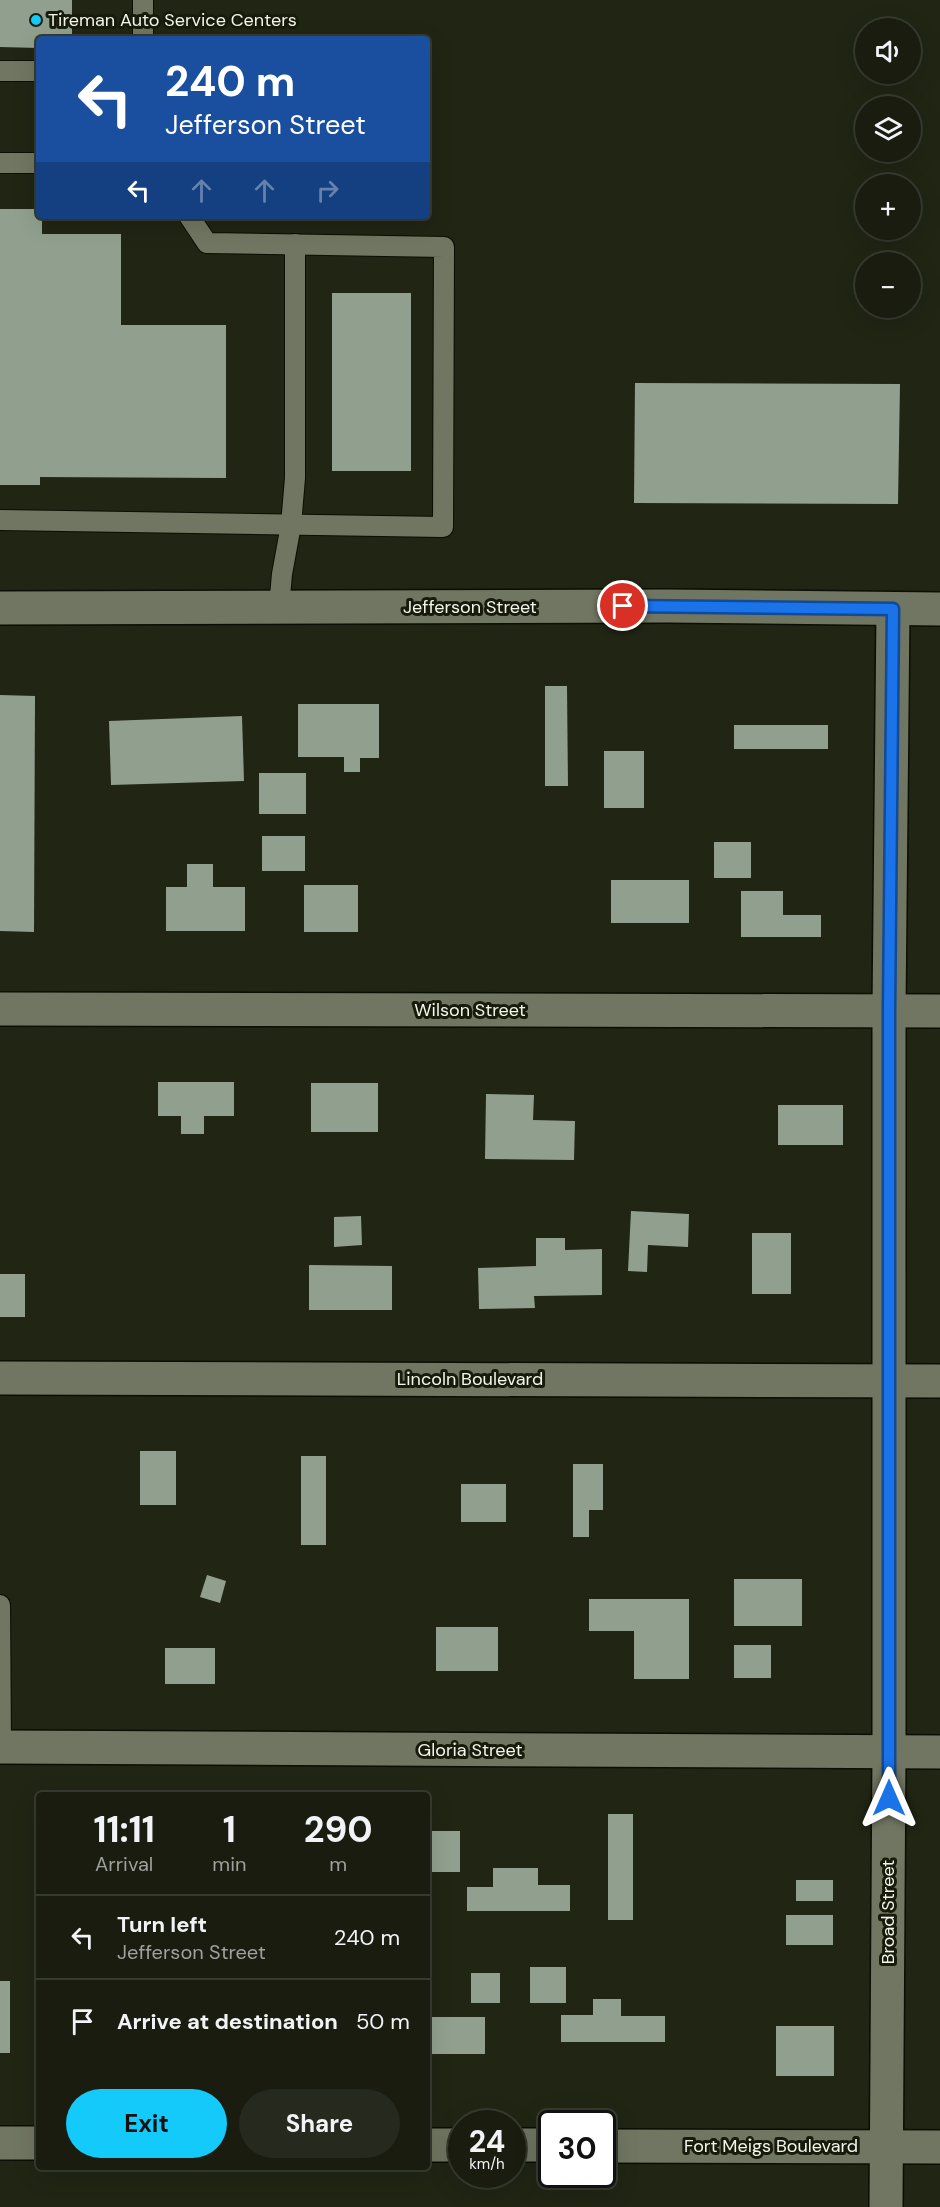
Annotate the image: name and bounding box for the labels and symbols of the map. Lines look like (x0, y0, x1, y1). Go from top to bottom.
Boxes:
place label: Tireman Auto Service Centers (48, 8, 297, 32)
marker: Tireman Auto Service Centers (29, 13, 43, 27)
pin (597, 580, 648, 631)
street label: Jefferson Street (403, 595, 537, 619)
street label: Wilson Street (414, 998, 526, 1022)
street label: Lincoln Boulevard (397, 1367, 543, 1391)
street label: Gloria Street (418, 1738, 522, 1762)
position arrow (857, 1766, 921, 1830)
street label: Broad Street (876, 1860, 900, 1964)
speed limit sign: 30 (538, 2110, 616, 2188)
street label: Fort Meigs Boulevard (684, 2134, 858, 2158)

